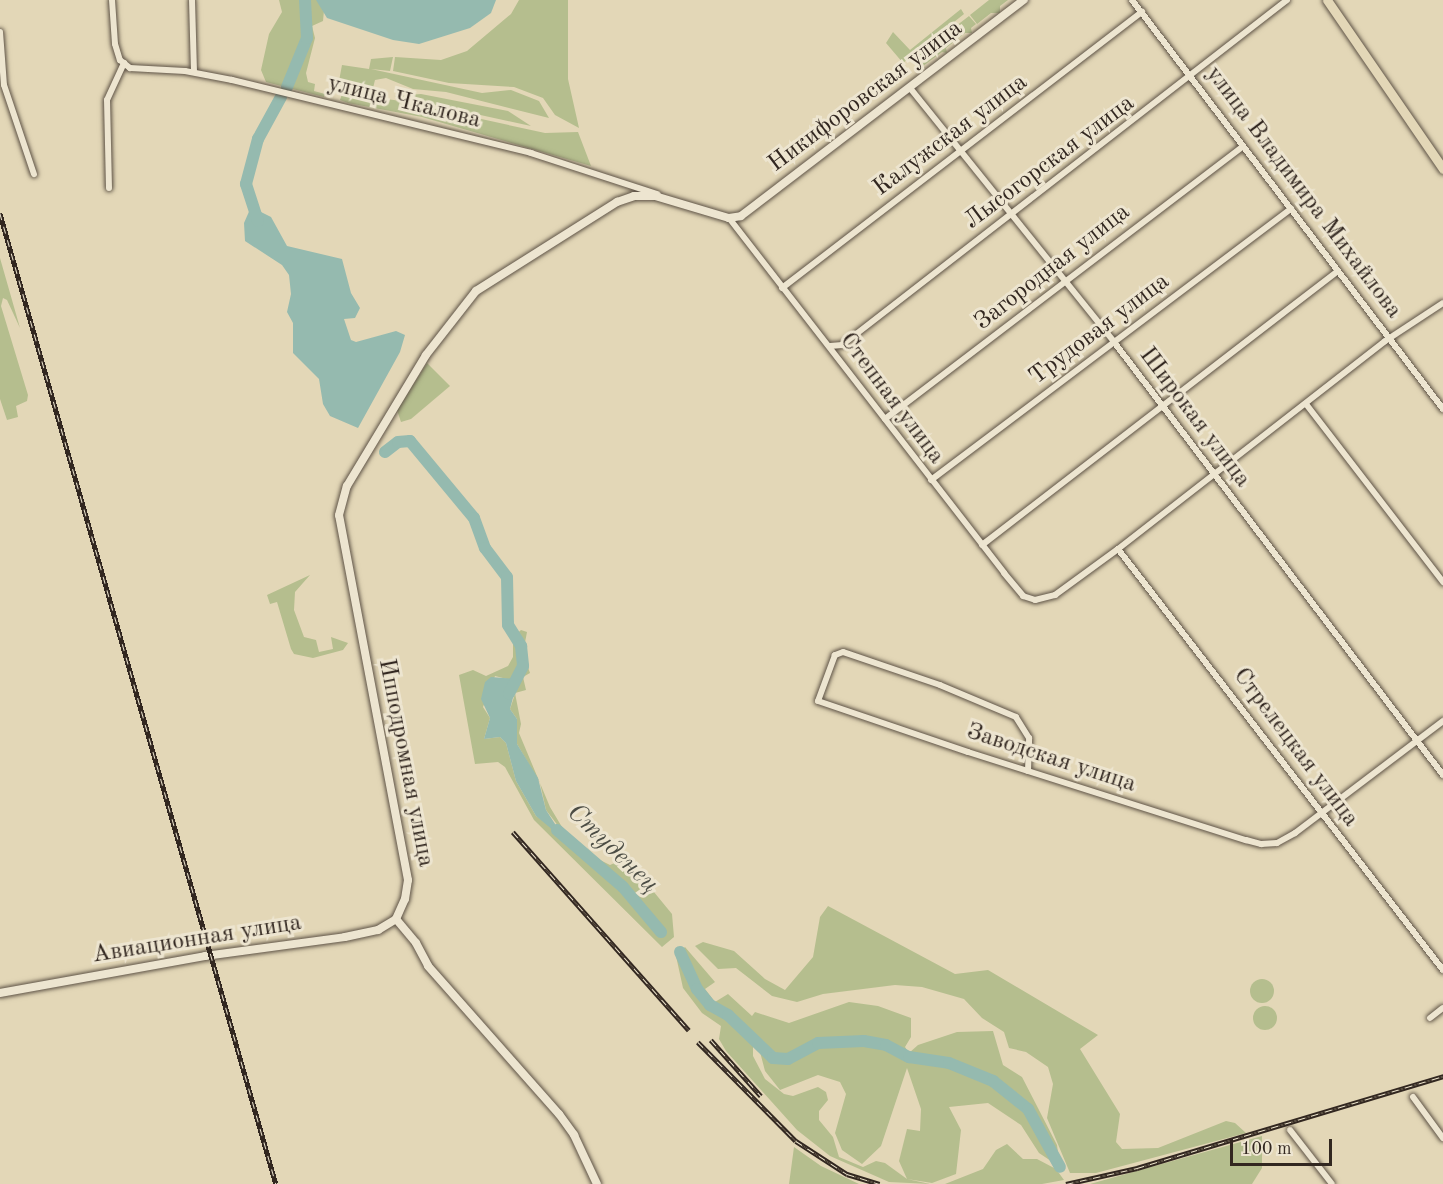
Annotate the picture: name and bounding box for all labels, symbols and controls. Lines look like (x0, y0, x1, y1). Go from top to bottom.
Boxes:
street label: Никифоровская улица (763, 15, 969, 179)
street label: улица Владимира Михайлова (1199, 61, 1407, 325)
street label: Калужская улица (868, 69, 1034, 203)
street label: улица Чкалова (324, 70, 484, 136)
street label: Лысогорская улица (959, 90, 1141, 236)
street label: Загородная улица (970, 198, 1136, 338)
street label: Трудовая улица (1024, 268, 1176, 392)
street label: Степная улица (832, 328, 950, 470)
street label: Широкая улица (1132, 342, 1256, 494)
street label: Ипподромная улица (371, 656, 439, 870)
street label: Стрелецкая улица (1226, 663, 1364, 833)
street label: Заводская улица (963, 718, 1139, 800)
water label: Студенец (560, 798, 664, 900)
street label: Авиационная улица (90, 909, 304, 971)
scale bar (1233, 1127, 1335, 1165)
text: 100 m (1241, 1140, 1292, 1158)

